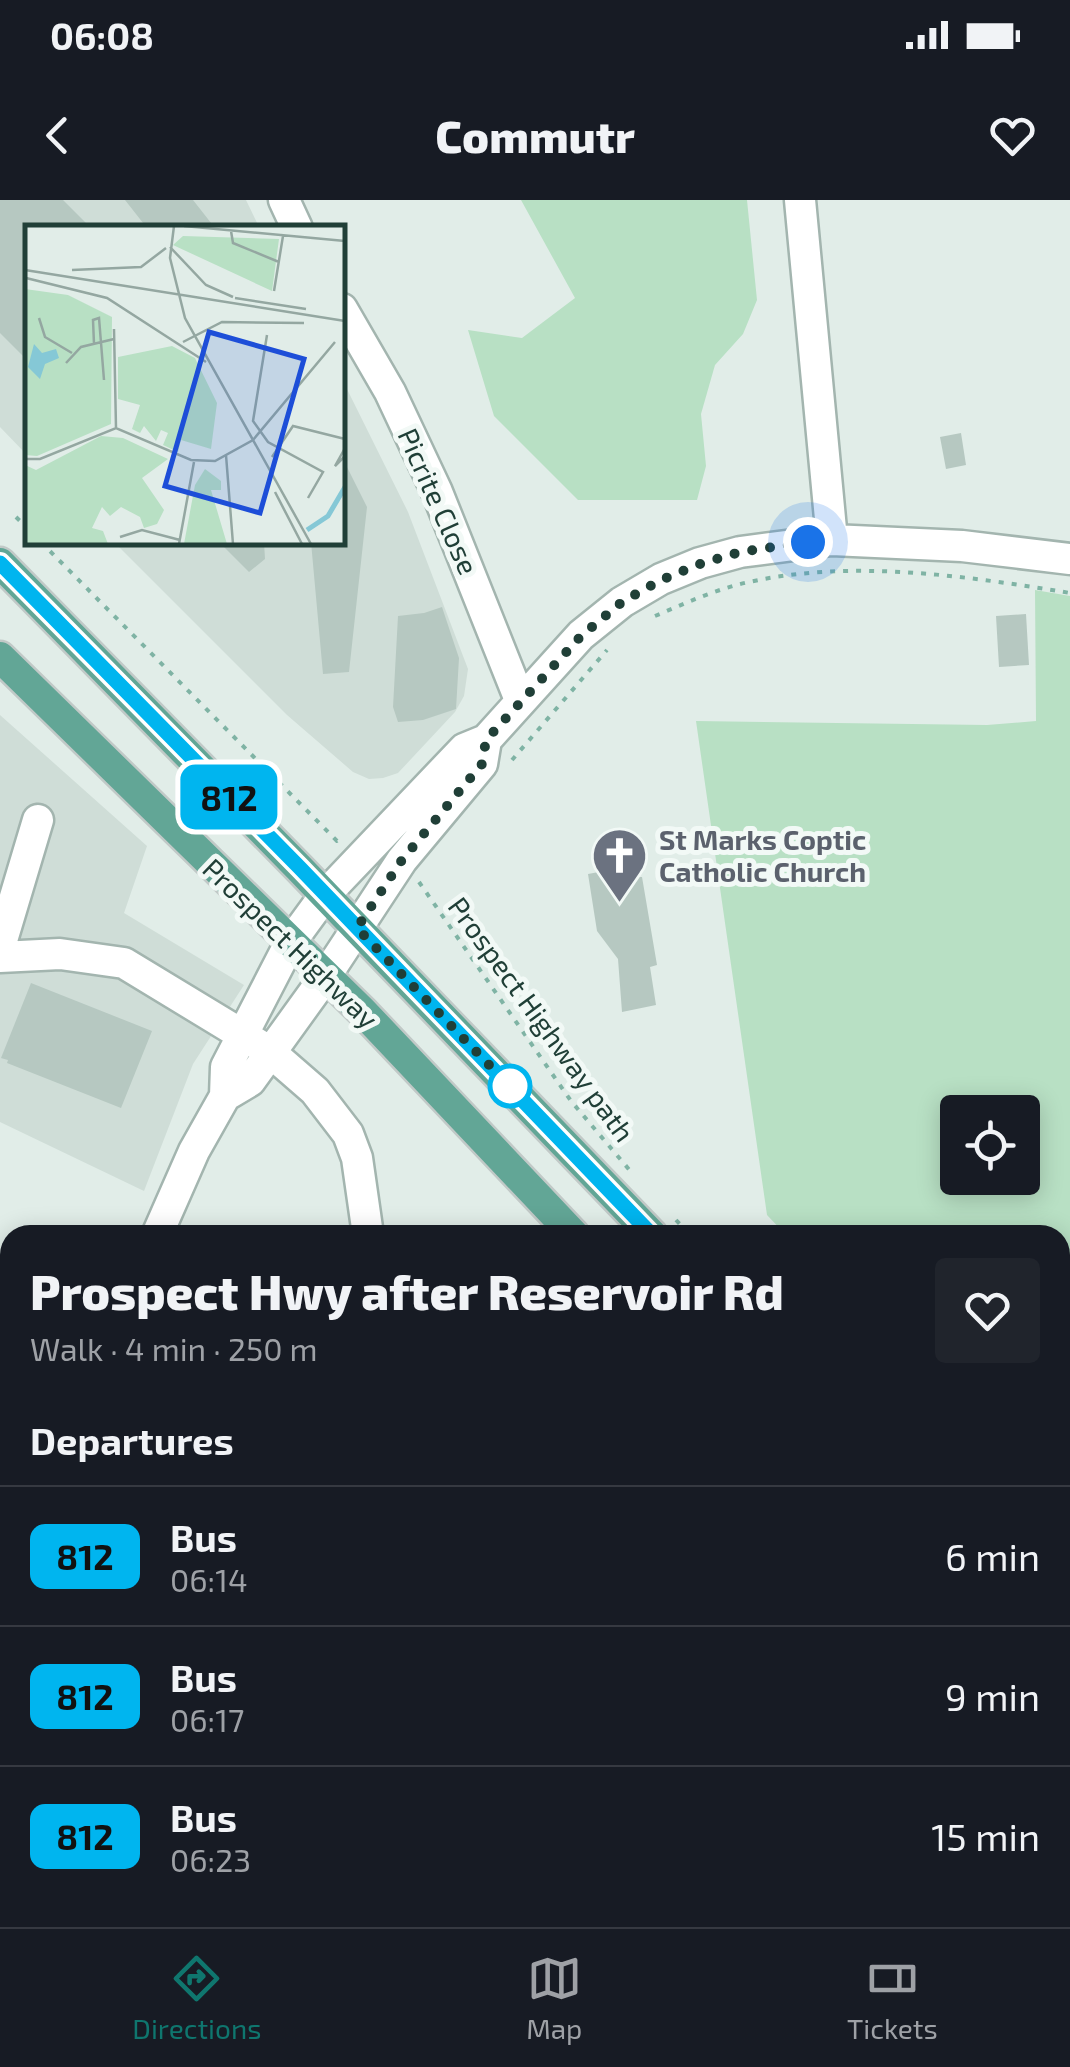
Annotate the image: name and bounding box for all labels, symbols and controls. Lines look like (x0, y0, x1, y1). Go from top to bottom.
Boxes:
text: 06:08 (50, 12, 154, 58)
icon: back (30, 108, 85, 163)
text: Commutr (435, 108, 635, 162)
icon: heart (985, 108, 1040, 163)
inset map (25, 225, 345, 545)
street label: Picrite Close (392, 423, 486, 579)
your location (783, 517, 833, 567)
line badge: 812 (172, 764, 286, 830)
text: 812 (200, 776, 258, 818)
place label: St Marks Coptic Catholic Church (659, 822, 866, 888)
church icon: St Marks Coptic Catholic Church (590, 825, 650, 904)
street label: Prospect Highway (196, 851, 386, 1035)
street label: Prospect Highway path (442, 890, 642, 1148)
unlabelled marker (489, 1065, 531, 1107)
map controls (940, 1095, 1040, 1195)
button: locate (940, 1095, 1040, 1195)
button: heart (935, 1258, 1040, 1363)
text: Prospect Hwy after Reservoir Rd (30, 1262, 784, 1320)
text: Walk · 4 min · 250 m (30, 1329, 318, 1367)
text: Departures (30, 1417, 234, 1463)
text: Bus (170, 1514, 237, 1560)
text: 6 min (945, 1533, 1040, 1579)
text: 812 (56, 1535, 114, 1577)
text: 06:14 (170, 1560, 248, 1598)
text: Bus (170, 1654, 237, 1700)
text: 9 min (945, 1673, 1040, 1719)
text: 812 (56, 1675, 114, 1717)
text: 06:17 (170, 1700, 244, 1738)
text: Bus (170, 1794, 237, 1840)
text: 15 min (931, 1813, 1040, 1859)
text: 812 (56, 1815, 114, 1857)
text: 06:23 (170, 1840, 251, 1878)
tab: Directions (132, 1951, 261, 2045)
tab: Map (526, 1951, 582, 2045)
tab: Tickets (847, 1951, 938, 2045)

